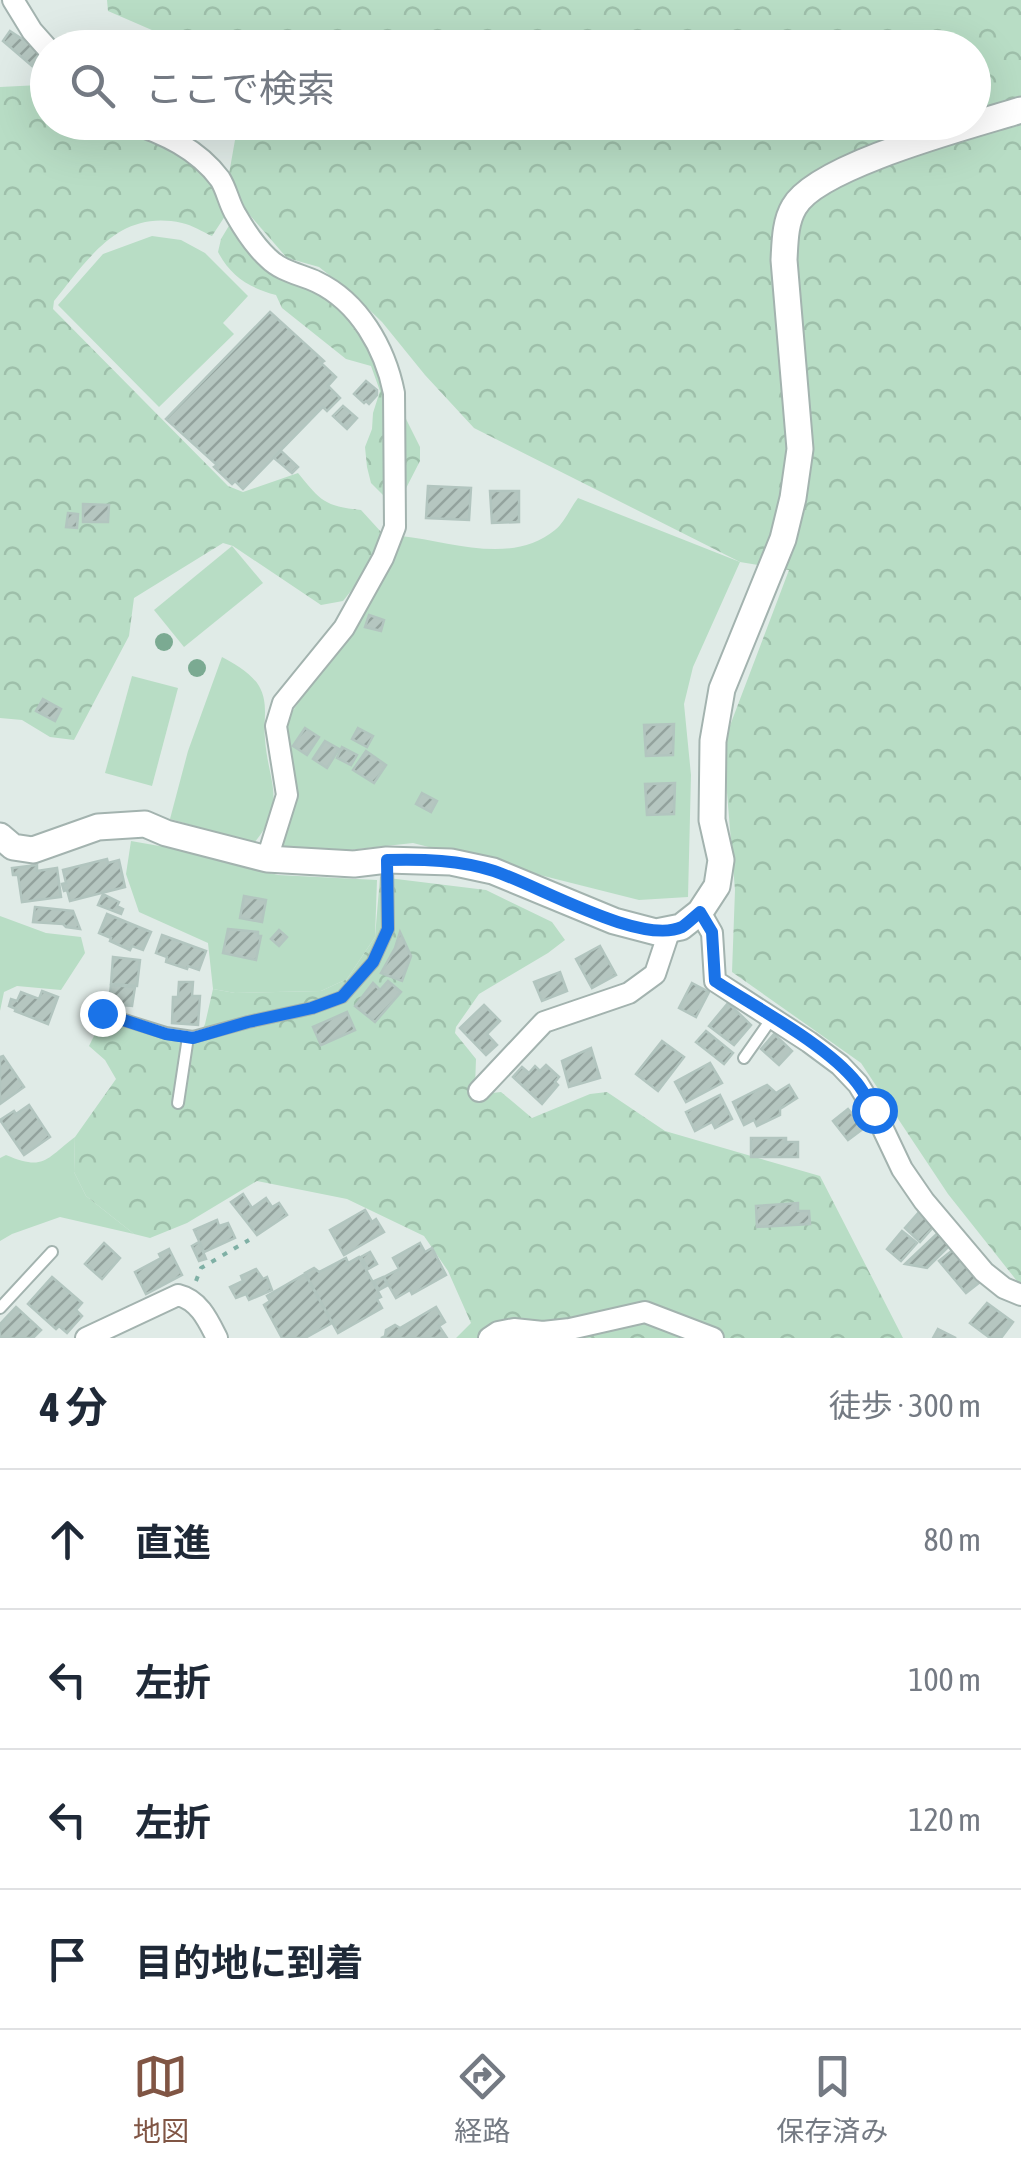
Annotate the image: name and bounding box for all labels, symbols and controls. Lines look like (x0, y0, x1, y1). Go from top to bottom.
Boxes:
search box (30, 30, 991, 140)
icon: search (65, 58, 120, 113)
text: ここで検索 (145, 67, 335, 110)
route end (80, 991, 126, 1037)
route start (852, 1088, 898, 1134)
text: 4 分 (40, 1383, 108, 1431)
text: 徒歩 · 300 m (829, 1387, 981, 1424)
icon: ahead (40, 1512, 95, 1567)
text: 直進 (135, 1521, 211, 1564)
text: 80 m (923, 1521, 981, 1558)
icon: left (40, 1652, 95, 1707)
text: 左折 (135, 1661, 211, 1704)
text: 100 m (908, 1661, 981, 1698)
icon: left (40, 1792, 95, 1847)
text: 左折 (135, 1801, 211, 1844)
text: 120 m (908, 1801, 981, 1838)
icon: arrive (40, 1932, 95, 1987)
text: 目的地に到着 (135, 1941, 363, 1984)
tab: 地図 (133, 2049, 189, 2149)
tab: 経路 (454, 2049, 510, 2149)
tab: 保存済み (776, 2049, 888, 2149)

